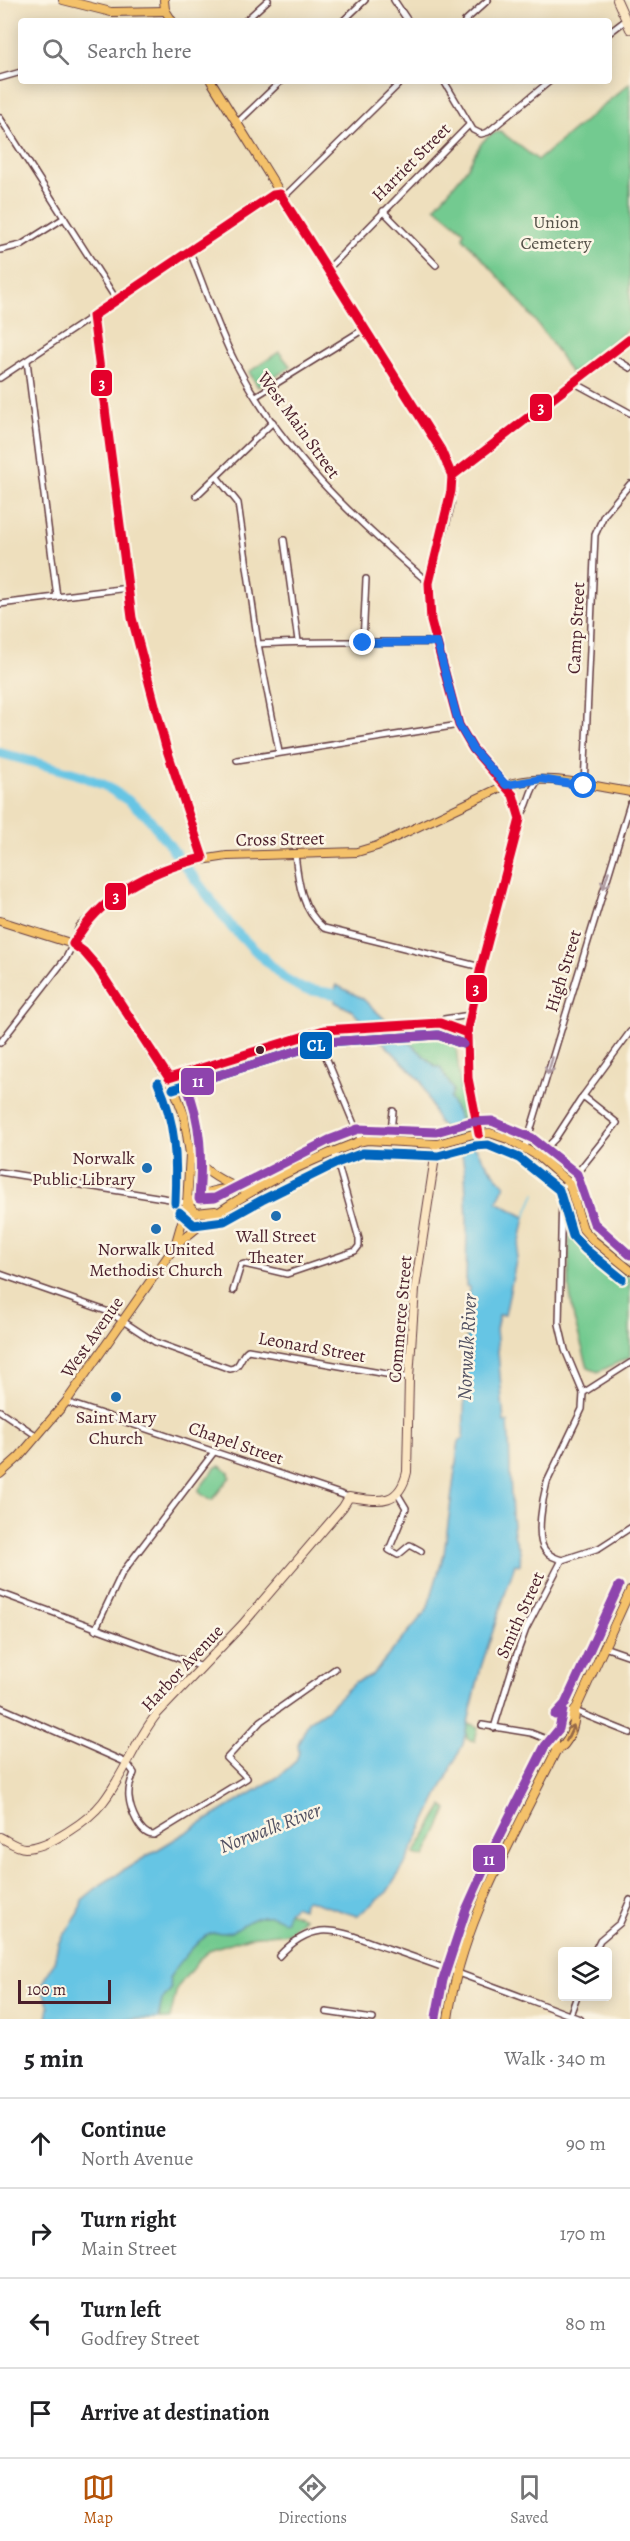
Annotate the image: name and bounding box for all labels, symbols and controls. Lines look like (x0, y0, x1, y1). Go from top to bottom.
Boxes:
search box (18, 18, 612, 84)
icon: search (39, 35, 72, 68)
text: Search here (87, 36, 192, 66)
street label: Harriet Street (366, 117, 456, 207)
park label: Union Cemetery (520, 210, 593, 255)
street label: West Main Street (252, 366, 346, 483)
line badge: 3 (90, 369, 113, 397)
text: 3 (99, 373, 106, 395)
line badge: 3 (529, 393, 553, 422)
text: 3 (538, 397, 545, 419)
street label: Camp Street (562, 581, 590, 675)
route end (349, 629, 375, 655)
route start (570, 772, 596, 798)
street label: Cross Street (235, 826, 325, 852)
one-way arrow (600, 870, 611, 889)
line badge: 3 (104, 882, 127, 911)
text: 3 (113, 886, 120, 908)
street label: High Street (539, 927, 587, 1015)
line badge: 3 (465, 974, 488, 1003)
text: 3 (473, 978, 480, 1000)
line badge: CL (299, 1031, 333, 1060)
text: CL (307, 1035, 326, 1057)
unlabelled marker (254, 1044, 266, 1056)
one-way arrow (544, 1056, 555, 1075)
line badge: 11 (180, 1067, 215, 1096)
text: 11 (192, 1071, 204, 1093)
place label: Norwalk Public Library (32, 1146, 136, 1191)
marker: Norwalk Public Library (140, 1161, 154, 1175)
marker: Wall Street Theater (269, 1209, 283, 1223)
marker: Norwalk United Methodist Church (149, 1222, 163, 1236)
place label: Wall Street Theater (235, 1224, 316, 1269)
place label: Norwalk United Methodist Church (89, 1237, 223, 1282)
street label: Commerce Street (382, 1254, 418, 1384)
street label: West Avenue (55, 1292, 129, 1383)
water label: Norwalk River (451, 1292, 483, 1401)
street label: Leonard Street (256, 1326, 368, 1368)
marker: Saint Mary Church (109, 1390, 123, 1404)
place label: Saint Mary Church (76, 1405, 157, 1450)
street label: Chapel Street (185, 1416, 287, 1470)
street label: Smith Street (490, 1568, 550, 1662)
street label: Harbor Avenue (135, 1619, 229, 1717)
one-way arrow (564, 1725, 576, 1743)
water label: Norwalk River (215, 1796, 326, 1860)
line badge: 11 (472, 1844, 506, 1873)
text: 11 (483, 1849, 495, 1871)
map controls (558, 1947, 612, 2001)
button: layers (558, 1947, 612, 2001)
scale bar (18, 1977, 111, 2004)
text: 100 m (27, 1979, 66, 2001)
text: 5 min (24, 2041, 84, 2076)
text: Walk · 340 m (504, 2045, 606, 2072)
text: Continue (81, 2115, 166, 2145)
icon: ahead (24, 2127, 57, 2160)
text: 90 m (566, 2130, 606, 2157)
text: North Avenue (81, 2145, 193, 2172)
text: Turn right (81, 2205, 177, 2235)
icon: right (24, 2217, 57, 2250)
text: 170 m (560, 2220, 606, 2247)
text: Main Street (81, 2235, 177, 2262)
text: Turn left (81, 2295, 161, 2325)
icon: left (24, 2307, 57, 2340)
text: 80 m (565, 2310, 606, 2337)
text: Godfrey Street (81, 2325, 200, 2352)
icon: arrive (24, 2397, 57, 2430)
text: Arrive at destination (81, 2398, 270, 2428)
tab: Map (82, 2471, 115, 2529)
tab: Directions (278, 2471, 347, 2529)
tab: Saved (510, 2471, 548, 2529)

